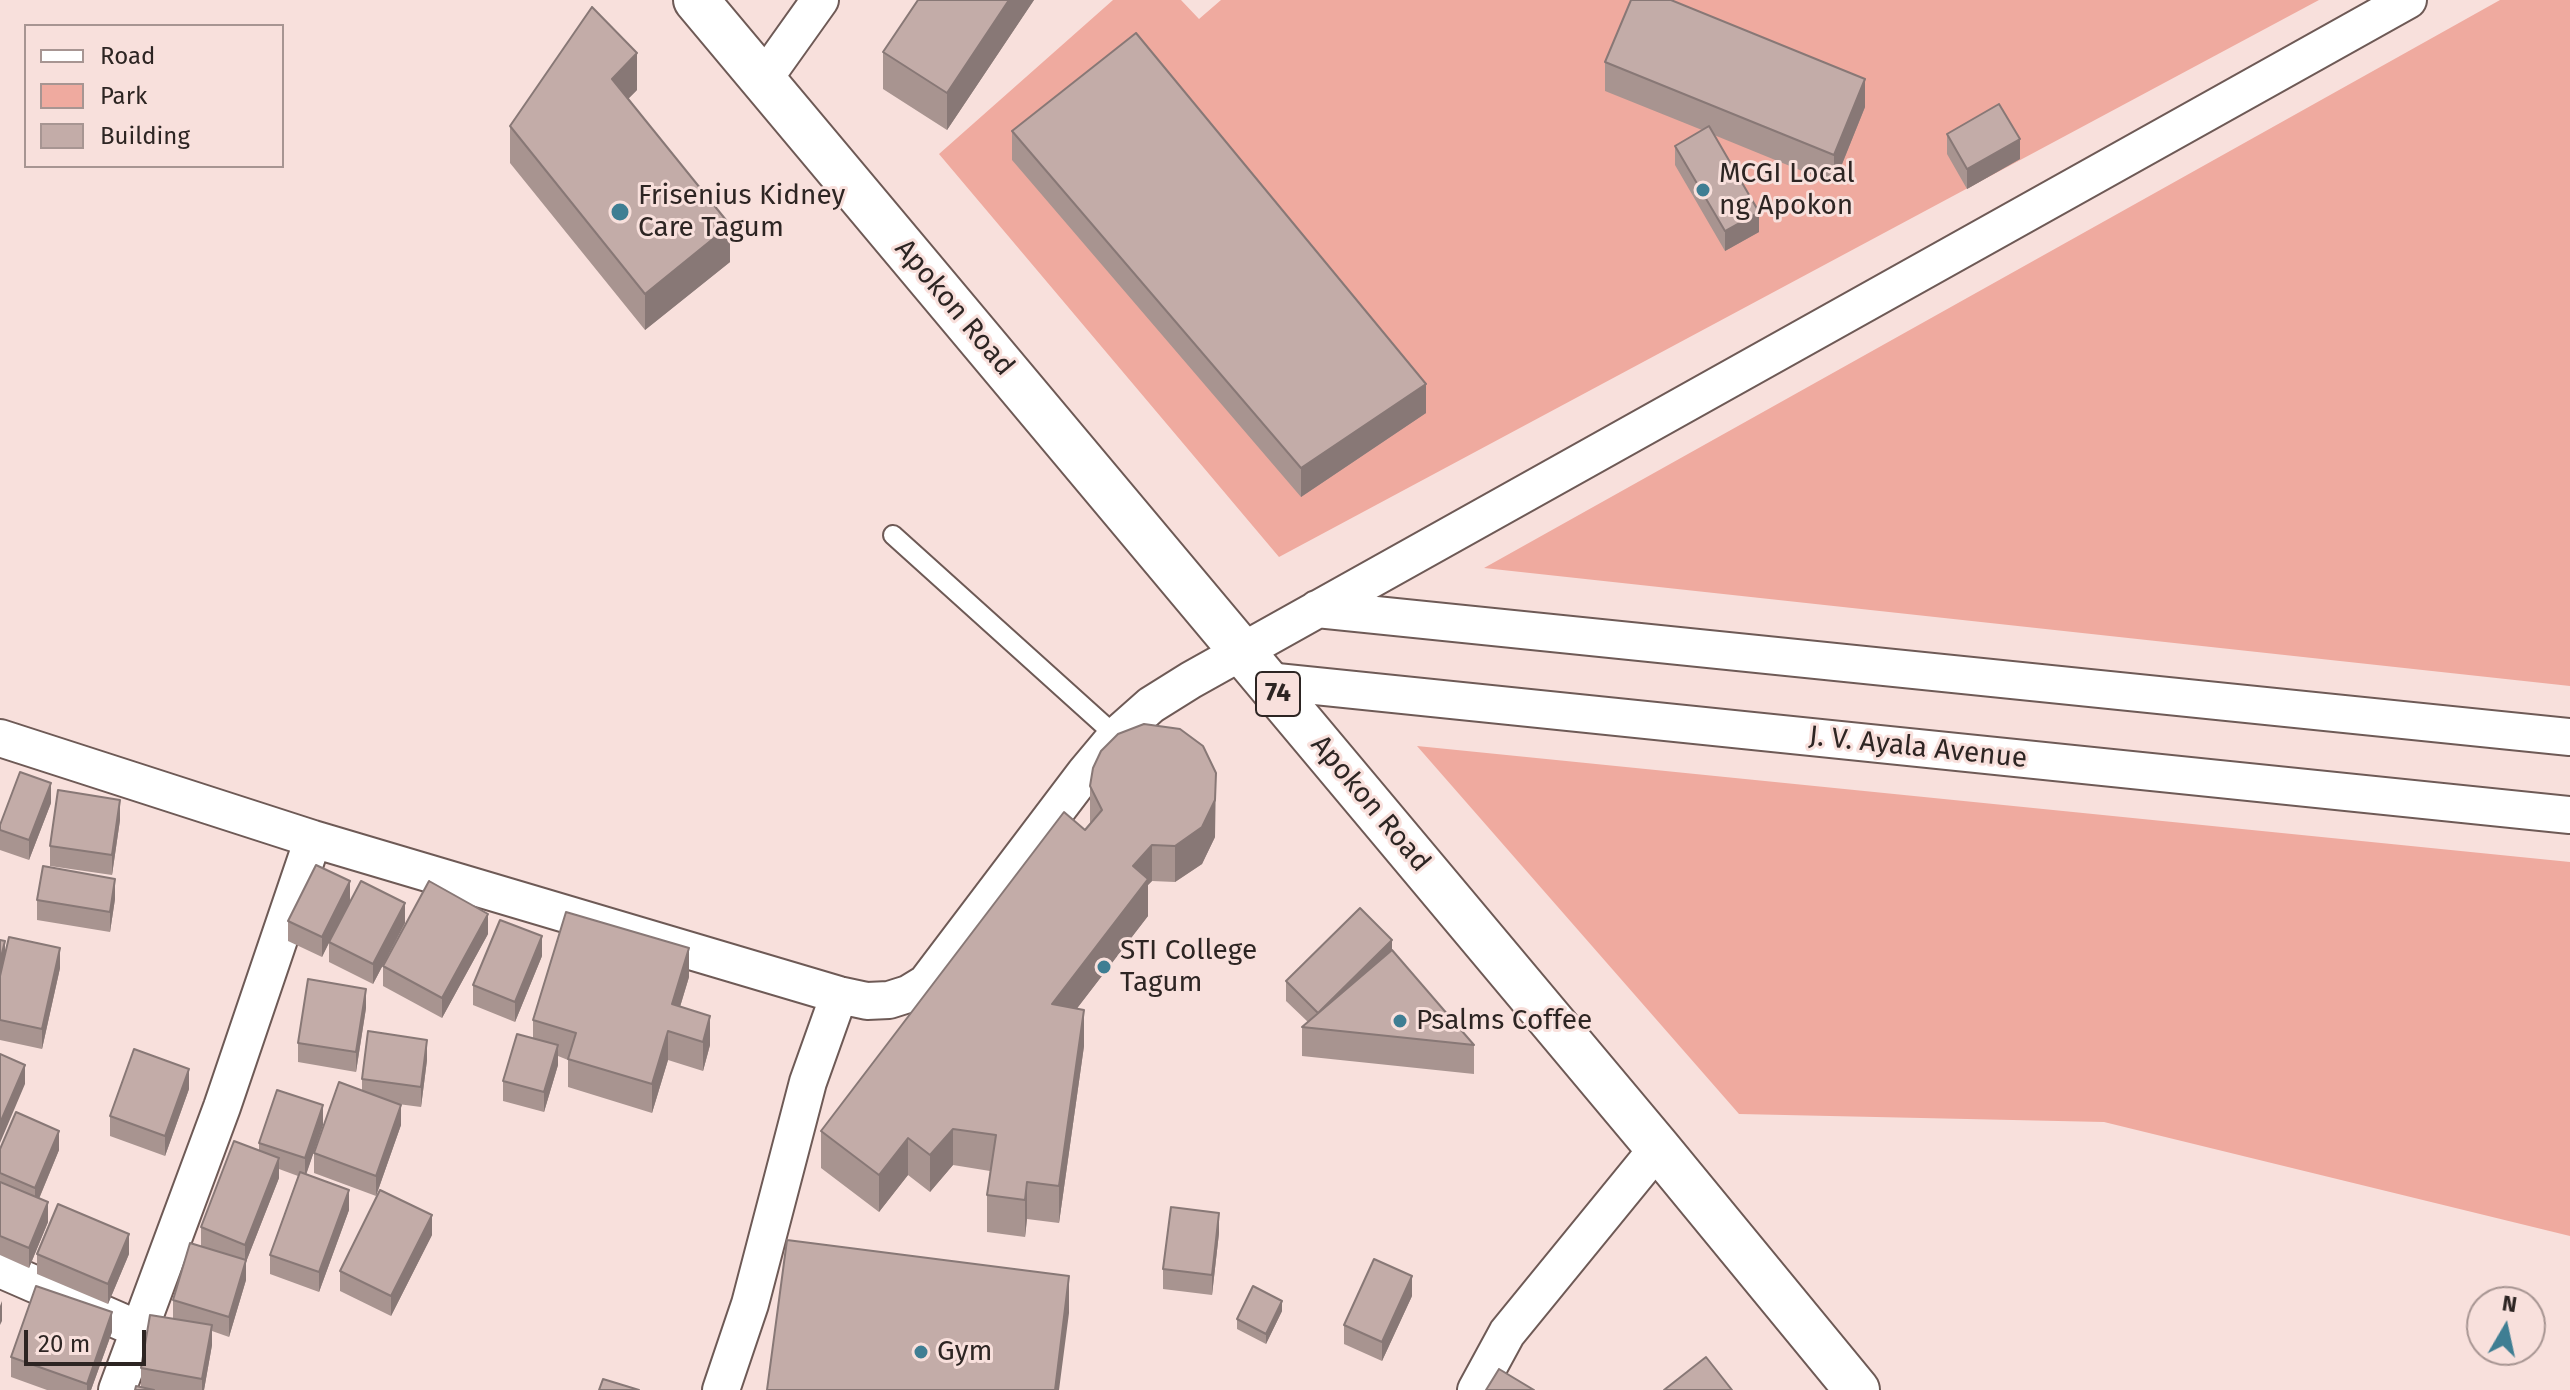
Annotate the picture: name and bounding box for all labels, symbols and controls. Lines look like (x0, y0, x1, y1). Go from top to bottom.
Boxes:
legend (24, 24, 284, 168)
text: Road (100, 42, 155, 70)
text: Park (100, 82, 147, 110)
text: Building (100, 122, 190, 150)
place label: MCGI Local ng Apokon (1719, 157, 1855, 223)
place label: Frisenius Kidney Care Tagum (638, 179, 845, 245)
marker: MCGI Local ng Apokon (1694, 181, 1712, 199)
marker: Frisenius Kidney Care Tagum (609, 201, 631, 223)
street label: Apokon Road (887, 233, 1021, 383)
road number: 74 (1256, 672, 1300, 716)
street label: J. V. Ayala Avenue (1807, 720, 2029, 776)
street label: Apokon Road (1303, 729, 1437, 879)
place label: STI College Tagum (1120, 934, 1257, 1000)
marker: STI College Tagum (1095, 958, 1113, 976)
place label: Psalms Coffee (1416, 1004, 1592, 1038)
marker: Psalms Coffee (1391, 1012, 1409, 1030)
north arrow (2466, 1286, 2546, 1366)
text: N (2500, 1289, 2519, 1318)
scale bar (28, 1314, 150, 1364)
text: 20 m (38, 1330, 90, 1358)
place label: Gym (937, 1335, 992, 1369)
marker: Gym (912, 1343, 930, 1361)

